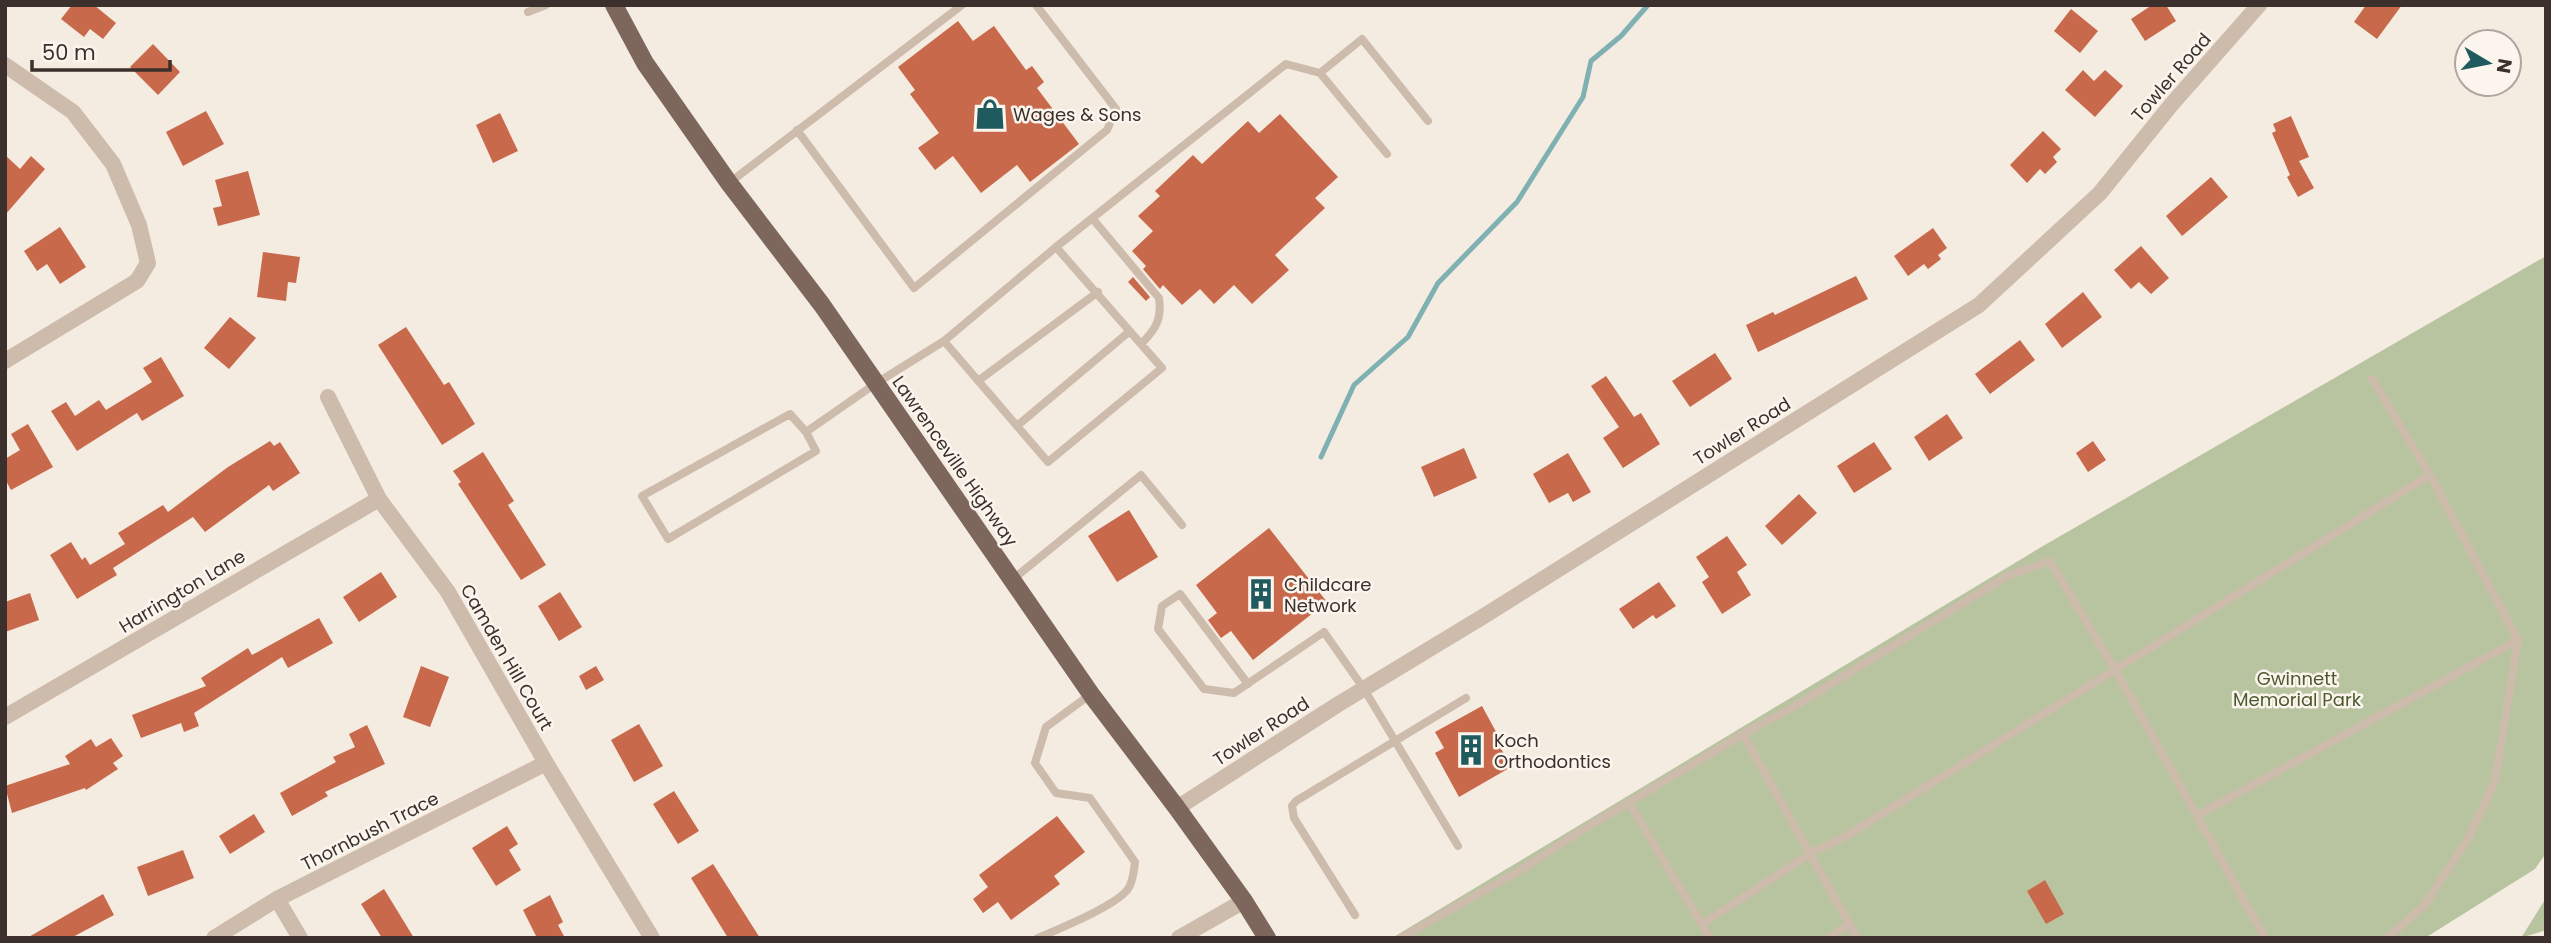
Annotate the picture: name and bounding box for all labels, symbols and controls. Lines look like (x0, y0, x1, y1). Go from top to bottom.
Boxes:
street label: Towler Road (2126, 27, 2216, 127)
scale bar (32, 28, 170, 72)
north arrow (2453, 28, 2523, 98)
text: 50 m (42, 38, 96, 67)
text: N (2490, 56, 2519, 75)
shop icon: Wages & Sons (973, 97, 1007, 131)
place label: Wages & Sons (1013, 102, 1141, 127)
street label: Lawrenceville Highway (886, 371, 1024, 551)
street label: Towler Road (1689, 391, 1795, 471)
street label: Harrington Lane (114, 543, 250, 639)
place label: Childcare Network (1284, 572, 1371, 618)
building icon: Childcare Network (1244, 577, 1278, 611)
street label: Camden Hill Court (455, 579, 559, 735)
park label: Gwinnett Memorial Park (2233, 666, 2362, 712)
street label: Towler Road (1208, 691, 1314, 771)
place label: Koch Orthodontics (1494, 728, 1611, 774)
building icon: Koch Orthodontics (1454, 733, 1488, 767)
street label: Thornbush Trace (297, 786, 443, 876)

